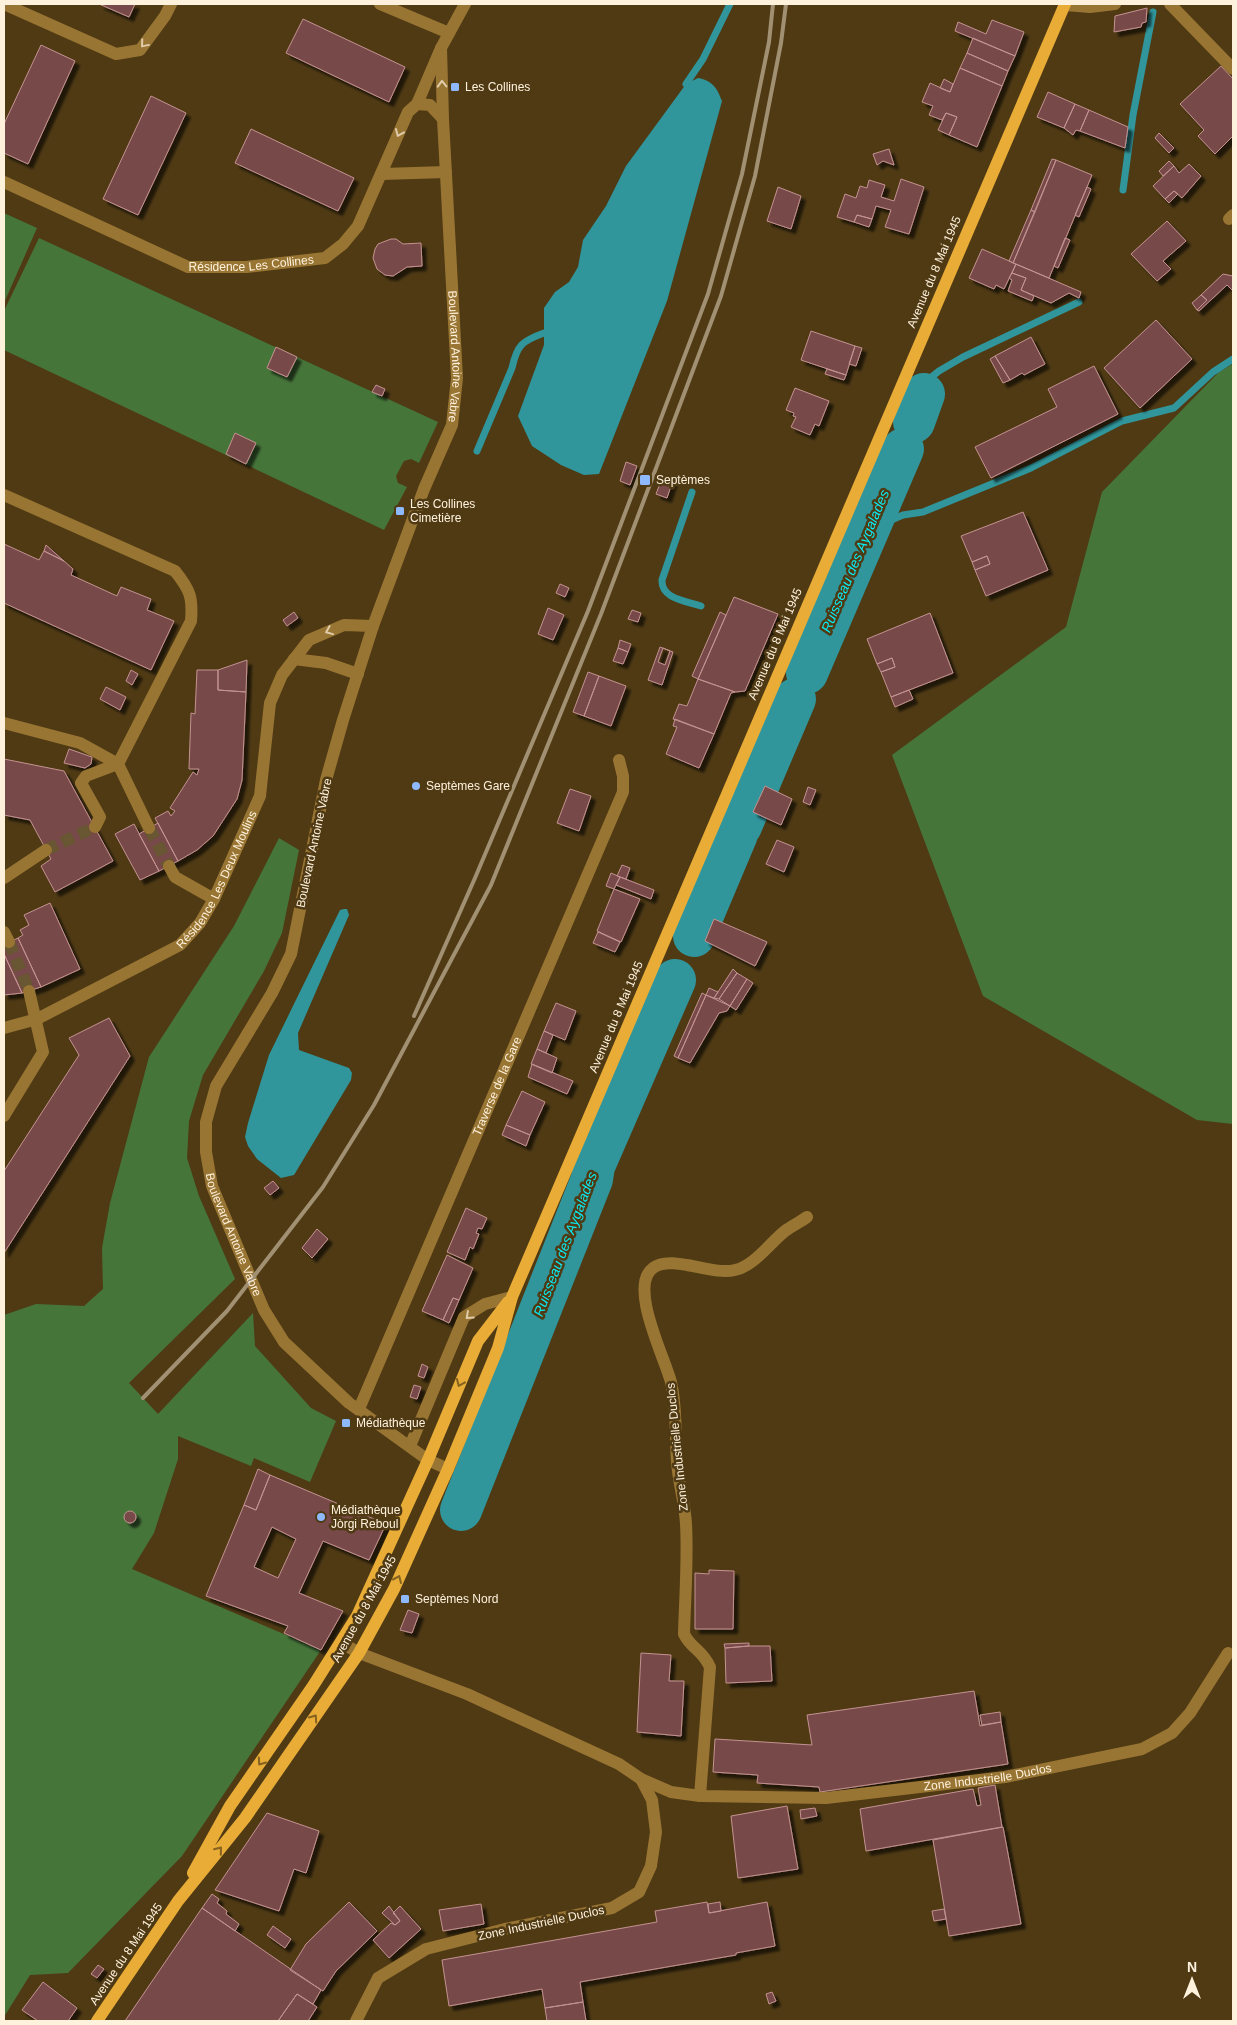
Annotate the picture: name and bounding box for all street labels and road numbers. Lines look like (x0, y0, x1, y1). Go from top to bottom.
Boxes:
street label: Avenue du 8 Mai 1945 (904, 214, 964, 330)
street label: Résidence Les Collines (189, 252, 314, 274)
street label: Boulevard Antoine Vabre (445, 290, 464, 423)
street label: Avenue du 8 Mai 1945 (745, 586, 805, 702)
street label: Boulevard Antoine Vabre (293, 777, 335, 909)
street label: Résidence Les Deux Moulins (173, 808, 260, 951)
street label: Avenue du 8 Mai 1945 (586, 959, 646, 1075)
street label: Traverse de la Gare (470, 1034, 525, 1138)
street label: Boulevard Antoine Vabre (203, 1172, 265, 1299)
street label: Zone Industrielle Duclos (663, 1382, 691, 1512)
street label: Avenue du 8 Mai 1945 (329, 1553, 399, 1665)
street label: Zone Industrielle Duclos (923, 1761, 1053, 1793)
street label: Avenue du 8 Mai 1945 (87, 1900, 166, 2008)
street label: Zone Industrielle Duclos (477, 1903, 605, 1943)

